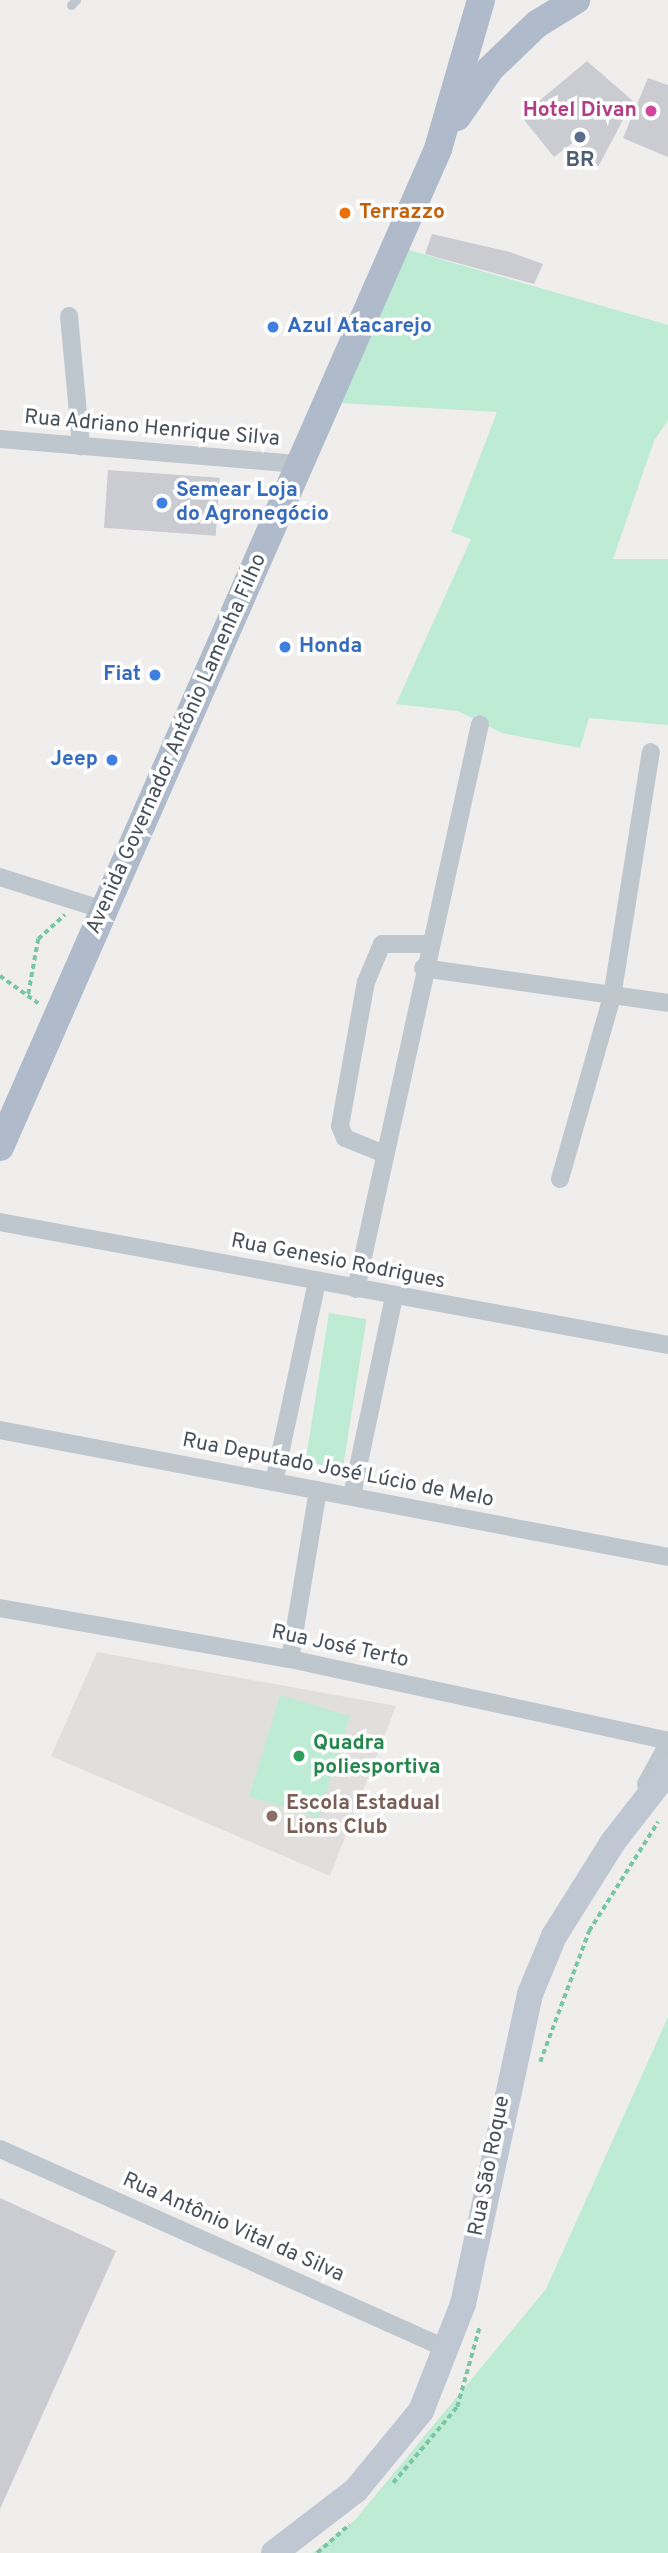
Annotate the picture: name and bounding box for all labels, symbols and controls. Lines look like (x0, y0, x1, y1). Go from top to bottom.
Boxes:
place label: Hotel Divan (523, 98, 637, 124)
marker: Hotel Divan (643, 103, 659, 119)
marker: BR (572, 129, 588, 145)
place label: BR (566, 148, 594, 174)
place label: Terrazzo (359, 200, 445, 226)
marker: Terrazzo (337, 205, 353, 221)
place label: Azul Atacarejo (287, 314, 433, 340)
marker: Azul Atacarejo (265, 319, 281, 335)
street label: Rua Adriano Henrique Silva (23, 405, 281, 453)
place label: Semear Loja do Agronegócio (176, 478, 330, 528)
marker: Semear Loja do Agronegócio (154, 495, 170, 511)
street label: Avenida Governador Antônio Lamenha Filho (81, 550, 273, 938)
place label: Honda (299, 634, 362, 660)
marker: Honda (277, 639, 293, 655)
place label: Fiat (103, 662, 141, 688)
marker: Fiat (147, 667, 163, 683)
place label: Jeep (50, 747, 98, 773)
marker: Jeep (104, 752, 120, 768)
street label: Rua Genesio Rodrigues (229, 1229, 447, 1295)
street label: Rua Deputado José Lúcio de Melo (180, 1428, 496, 1514)
street label: Rua José Terto (269, 1620, 411, 1674)
place label: Quadra poliesportiva (313, 1731, 441, 1781)
marker: Quadra poliesportiva (291, 1748, 307, 1764)
place label: Escola Estadual Lions Club (286, 1791, 440, 1841)
marker: Escola Estadual Lions Club (264, 1808, 280, 1824)
street label: Rua São Roque (464, 2094, 516, 2238)
street label: Rua Antônio Vital da Silva (118, 2167, 348, 2289)

